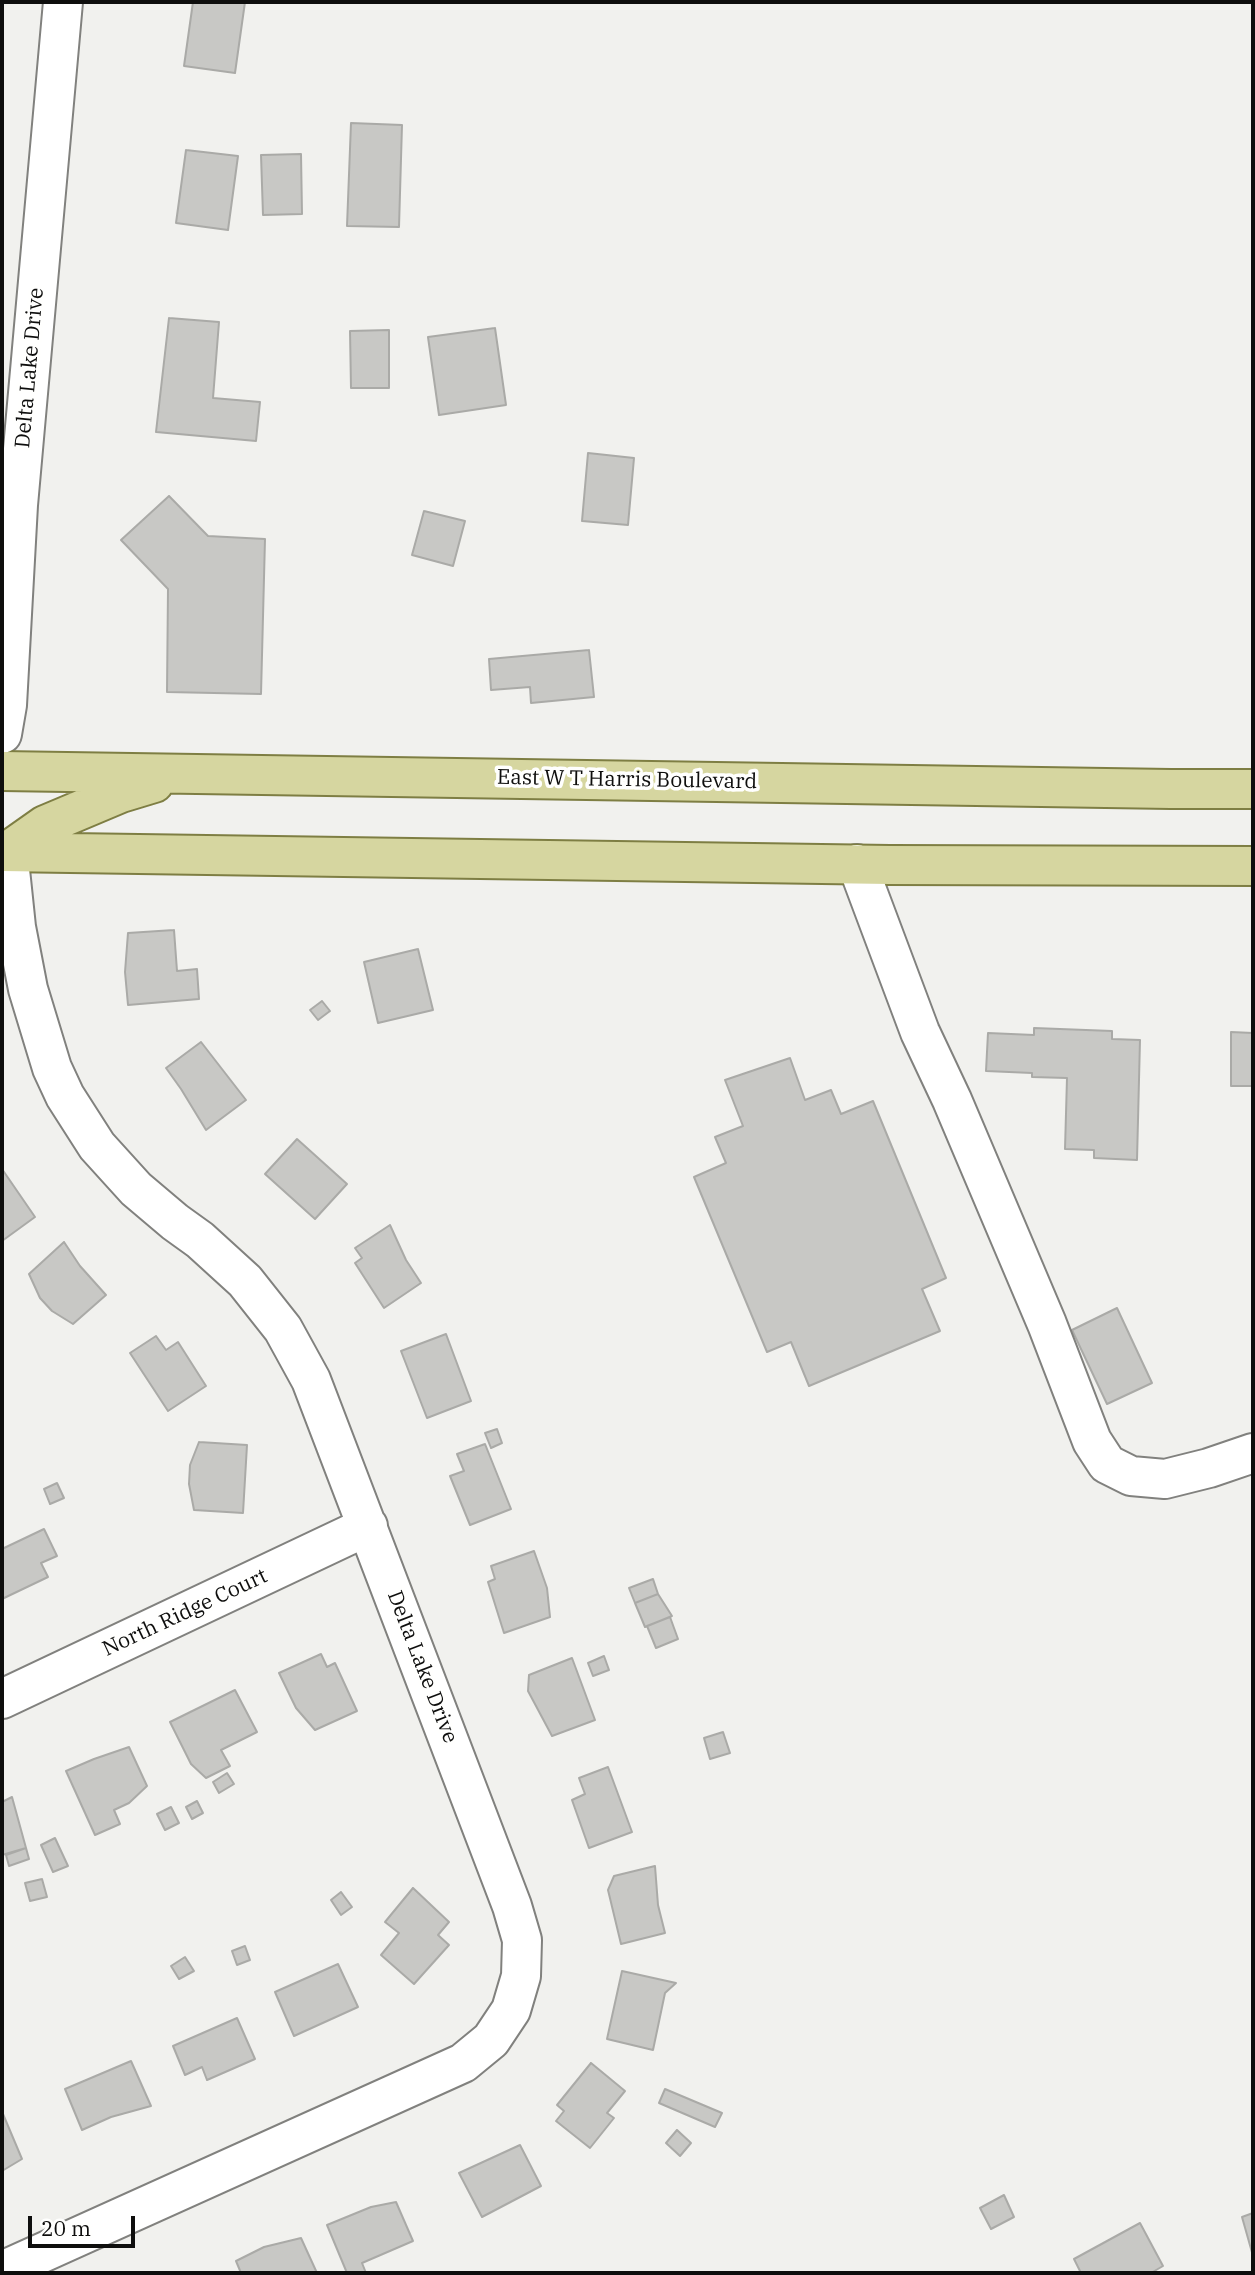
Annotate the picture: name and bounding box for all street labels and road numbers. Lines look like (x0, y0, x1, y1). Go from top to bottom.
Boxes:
street label: Delta Lake Drive (10, 287, 50, 449)
street label: East W T Harris Boulevard (497, 765, 757, 795)
street label: North Ridge Court (99, 1564, 271, 1662)
street label: Delta Lake Drive (381, 1587, 463, 1747)

